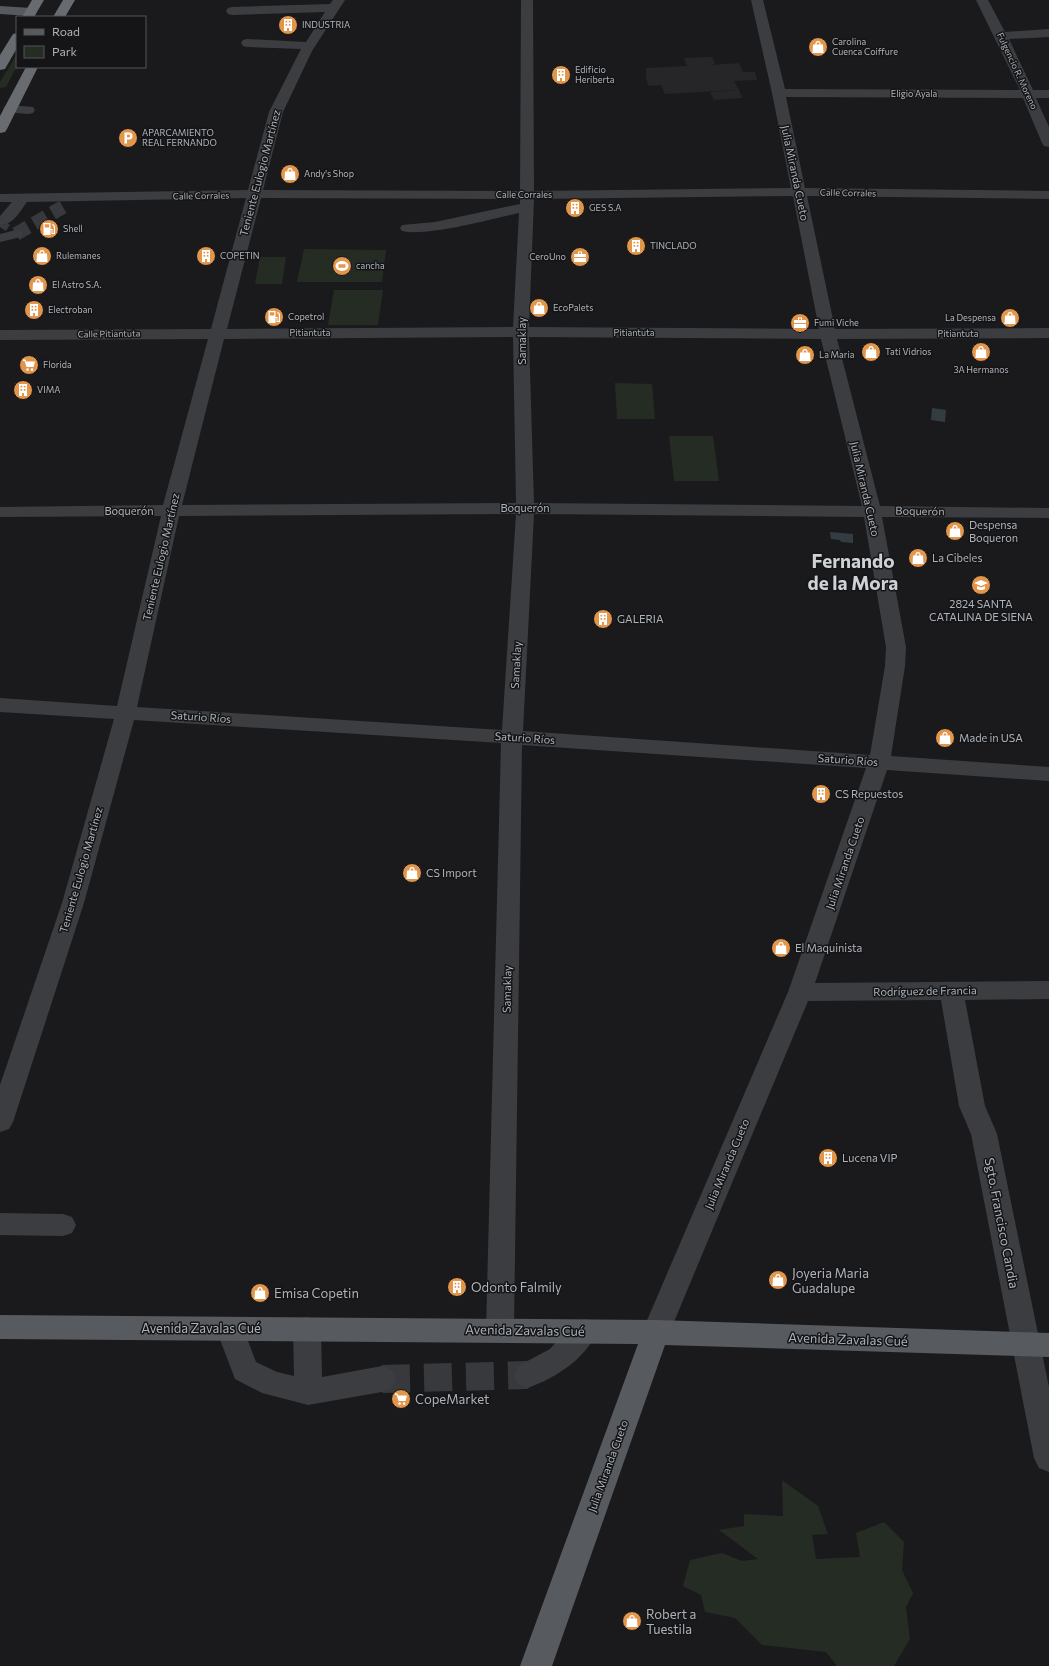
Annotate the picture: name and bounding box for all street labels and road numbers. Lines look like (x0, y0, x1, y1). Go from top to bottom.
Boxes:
street label: Fulgencio R. Moreno (995, 31, 1040, 111)
street label: Eligio Ayala (891, 88, 937, 99)
street label: Teniente Eulogio Martínez (236, 108, 283, 238)
street label: Julia Miranda Cueto (778, 124, 812, 222)
street label: Calle Corrales (820, 187, 876, 198)
street label: Calle Corrales (496, 189, 552, 200)
street label: Calle Corrales (173, 190, 229, 201)
street label: Samaklay (515, 317, 528, 365)
street label: Calle Pitiantuta (77, 327, 141, 340)
street label: Pitiantuta (290, 327, 331, 338)
street label: Pitiantuta (614, 327, 655, 338)
street label: Pitiantuta (938, 328, 979, 339)
street label: Julia Miranda Cueto (847, 440, 883, 538)
street label: Teniente Eulogio Martínez (139, 491, 182, 622)
street label: Boquerón (500, 501, 550, 514)
street label: Boquerón (104, 504, 154, 517)
street label: Boquerón (895, 504, 945, 517)
street label: Samaklay (508, 641, 523, 689)
street label: Saturio Ríos (170, 708, 232, 725)
street label: Saturio Ríos (494, 729, 556, 746)
street label: Saturio Ríos (817, 751, 879, 768)
street label: Teniente Eulogio Martínez (56, 805, 105, 934)
street label: Julia Miranda Cueto (823, 814, 868, 911)
street label: Samaklay (500, 965, 513, 1013)
street label: Rodríguez de Francia (873, 983, 977, 998)
street label: Julia Miranda Cueto (702, 1116, 753, 1211)
street label: Sgto. Francisco Candia (981, 1156, 1023, 1290)
street label: Avenida Zavalas Cué (141, 1320, 261, 1336)
street label: Avenida Zavalas Cué (465, 1321, 585, 1339)
street label: Avenida Zavalas Cué (788, 1329, 908, 1349)
street label: Julia Miranda Cueto (585, 1418, 631, 1514)

